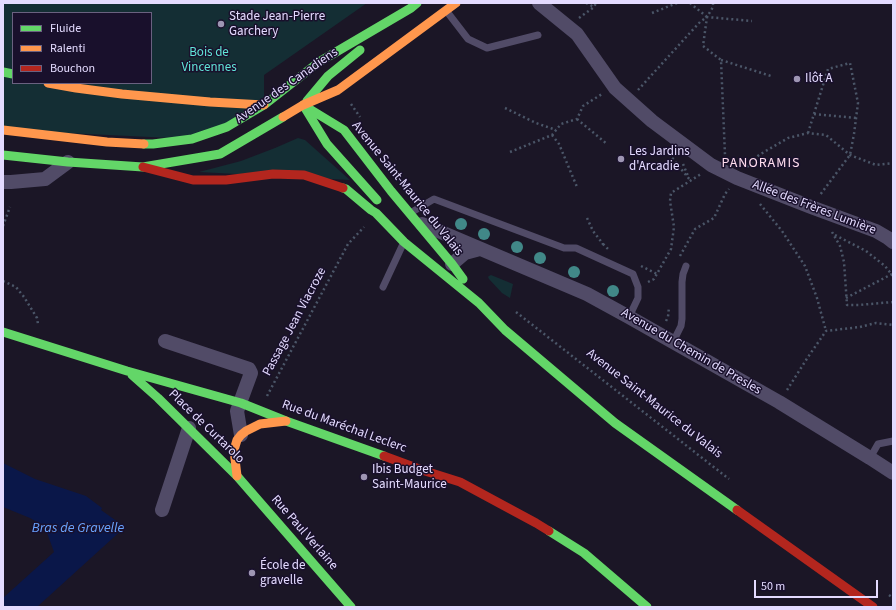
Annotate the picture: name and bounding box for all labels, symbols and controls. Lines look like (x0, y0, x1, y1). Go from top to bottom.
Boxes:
place label: Stade Jean-Pierre Garchery (229, 9, 325, 40)
legend (12, 12, 152, 84)
marker: Stade Jean-Pierre Garchery (216, 19, 226, 29)
text: Fluide (50, 20, 81, 37)
text: Ralenti (50, 40, 85, 57)
park label: Bois de Vincennes (181, 45, 237, 76)
street label: Avenue des Canadiens (233, 45, 341, 127)
text: Bouchon (50, 60, 95, 77)
place label: Ilôt A (805, 71, 833, 87)
marker: Ilôt A (792, 74, 802, 84)
street label: Avenue Saint-Maurice du Valais (348, 119, 466, 259)
place label: Les Jardins d'Arcadie (629, 144, 690, 175)
marker: Les Jardins d'Arcadie (616, 154, 626, 164)
district label: PANORAMIS (721, 156, 801, 172)
street label: Allée des Frères Lumière (750, 177, 878, 239)
street label: Passage Jean Viacroze (260, 265, 330, 379)
street label: Avenue du Chemin de Presles (618, 305, 764, 399)
street label: Avenue Saint-Maurice du Valais (583, 346, 725, 462)
street label: Place de Curtarolo (165, 387, 247, 467)
street label: Rue du Maréchal Leclerc (280, 397, 408, 457)
place label: Ibis Budget Saint-Maurice (372, 462, 447, 493)
marker: Ibis Budget Saint-Maurice (359, 472, 369, 482)
street label: Rue Paul Verlaine (267, 492, 341, 574)
water label: Bras de Gravelle (32, 521, 124, 537)
place label: École de gravelle (260, 558, 305, 589)
marker: École de gravelle (247, 568, 257, 578)
scale bar (756, 572, 880, 598)
text: 50 m (761, 578, 785, 595)

